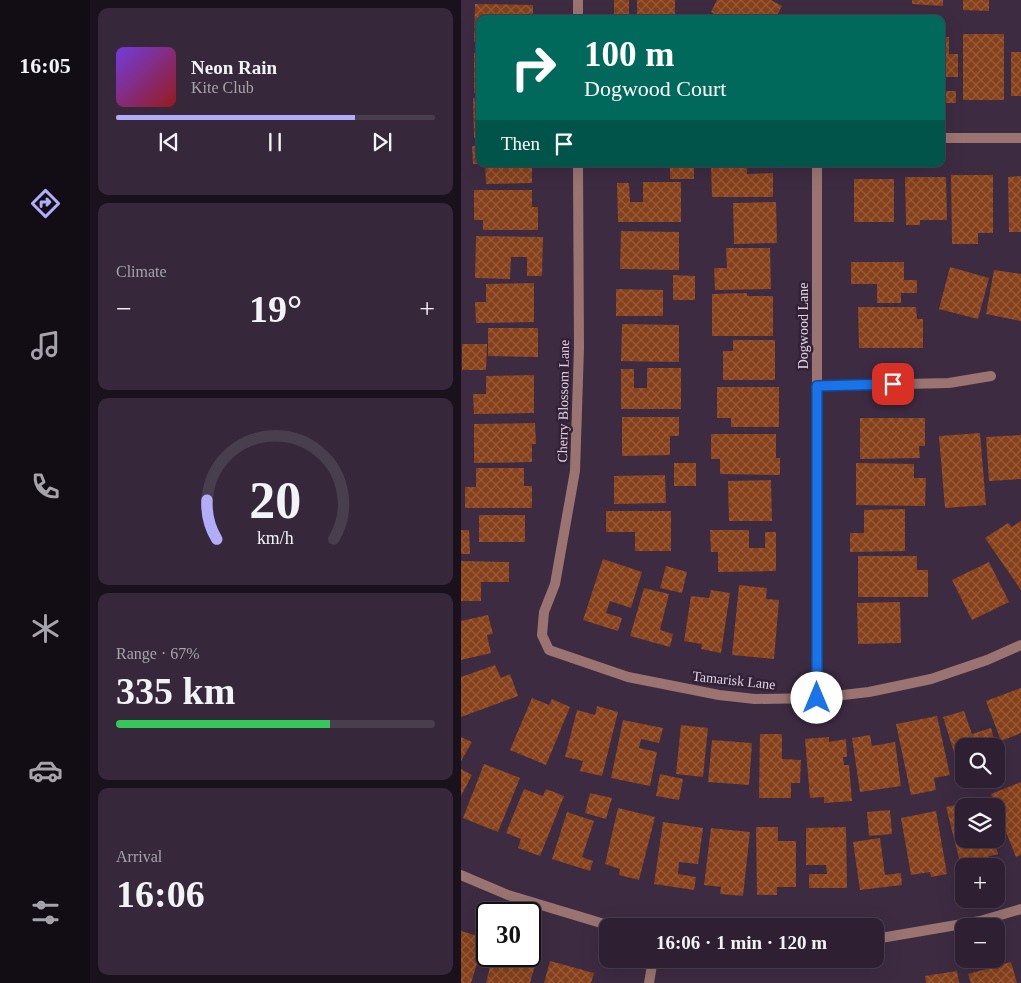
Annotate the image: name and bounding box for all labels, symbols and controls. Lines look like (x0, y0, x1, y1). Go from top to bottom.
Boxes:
icon: right (501, 35, 566, 100)
text: 100 m (584, 35, 674, 74)
text: 16:05 (19, 53, 71, 78)
text: Neon Rain (191, 57, 277, 78)
text: Dogwood Court (584, 76, 726, 101)
text: Kite Club (191, 79, 254, 96)
icon: previous (155, 128, 183, 156)
icon: pause (261, 128, 289, 156)
icon: next (368, 128, 396, 156)
icon: arrive (550, 130, 578, 158)
text: Then (501, 133, 540, 154)
icon: directions (28, 186, 63, 221)
text: Climate (116, 263, 167, 280)
street label: Dogwood Lane (796, 283, 811, 369)
text: 19° (249, 288, 302, 330)
text: − (116, 293, 132, 324)
text: + (419, 293, 435, 324)
icon: music (28, 328, 63, 363)
street label: Cherry Blossom Lane (555, 339, 572, 463)
pin (872, 363, 914, 405)
icon: arrive (879, 370, 907, 398)
icon: phone (28, 469, 63, 504)
text: 20 (250, 472, 302, 529)
text: km/h (257, 528, 294, 548)
icon: climate (28, 611, 63, 646)
text: Range · 67% (116, 645, 200, 662)
street label: Tamarisk Lane (692, 669, 776, 692)
text: 335 km (116, 670, 235, 712)
position arrow (790, 671, 842, 723)
map controls (955, 738, 1005, 968)
button: search (955, 738, 1005, 788)
icon: car (28, 753, 63, 788)
button: layers (955, 798, 1005, 848)
text: Arrival (116, 848, 162, 865)
button: + (955, 858, 1005, 908)
text: 16:06 (116, 873, 205, 915)
icon: filters (28, 895, 63, 930)
speed limit sign: 30 (476, 902, 541, 967)
button: − (955, 918, 1005, 968)
text: 16:06 · 1 min · 120 m (656, 932, 827, 953)

